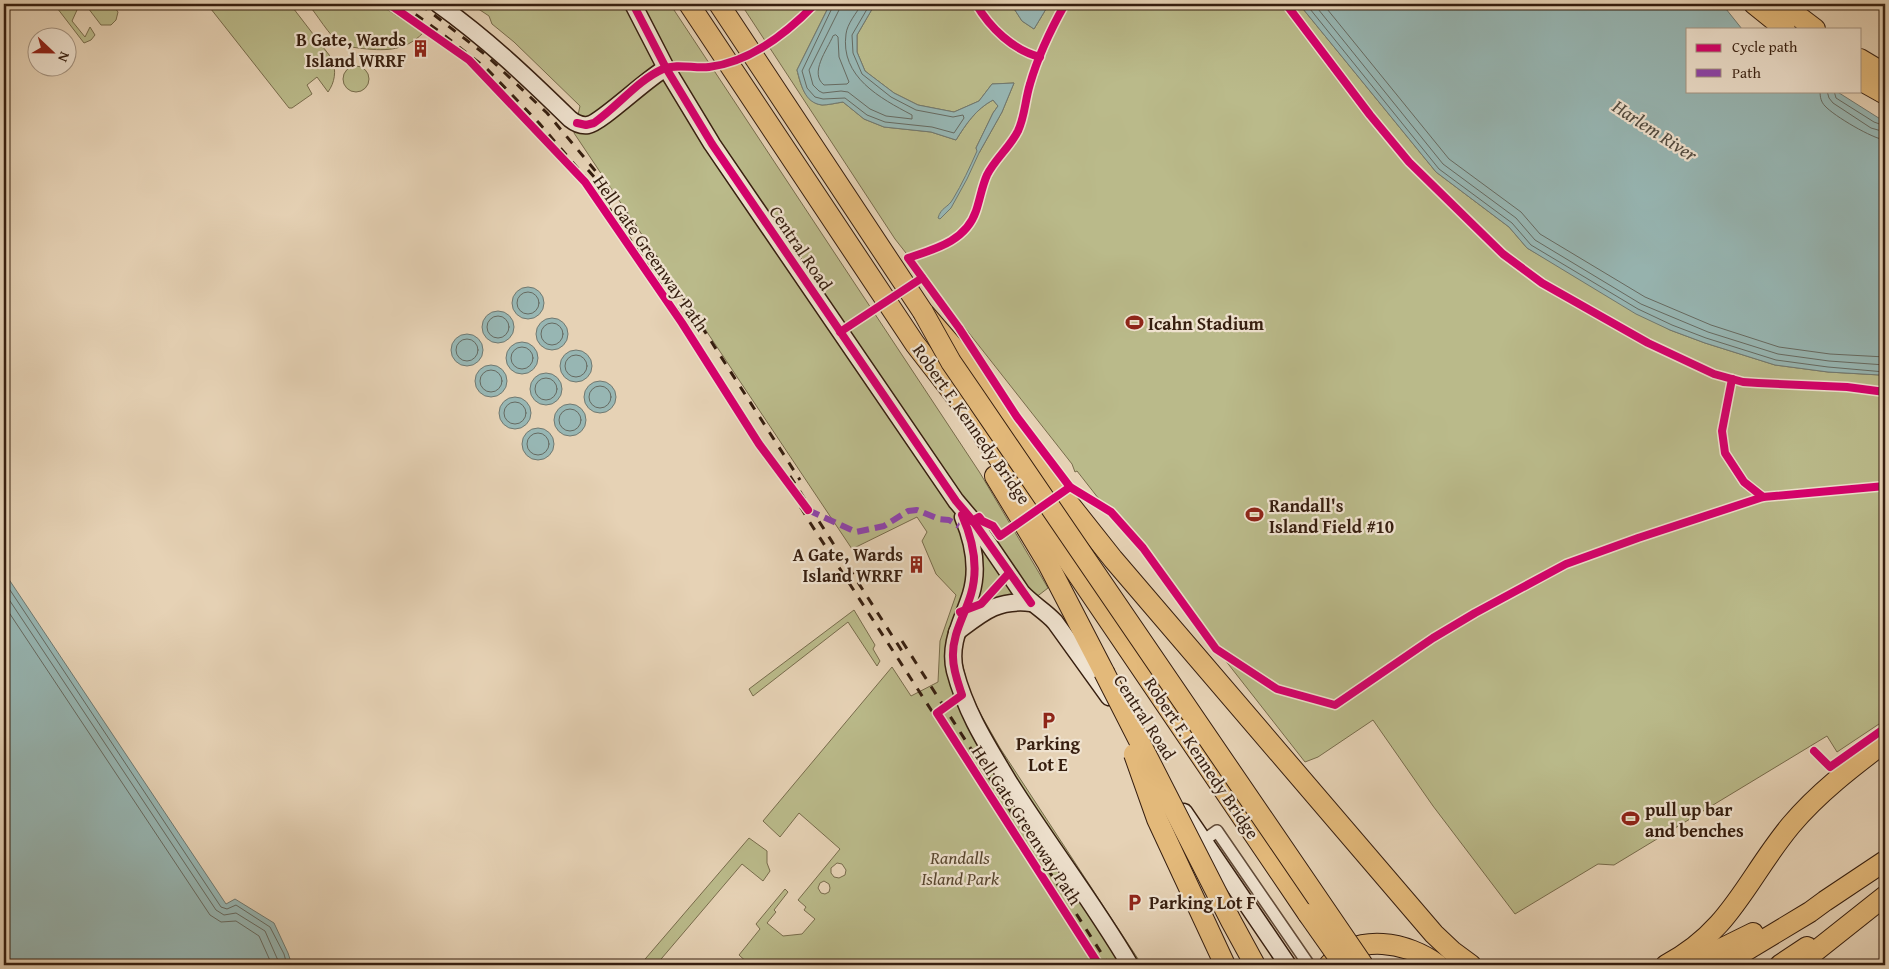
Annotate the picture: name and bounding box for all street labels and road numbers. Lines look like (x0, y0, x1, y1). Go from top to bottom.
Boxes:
street label: Hell Gate Greenway Path (587, 169, 715, 337)
street label: Central Road (763, 200, 840, 296)
street label: Robert F. Kennedy Bridge (906, 338, 1038, 510)
street label: Central Road (1107, 669, 1183, 765)
street label: Robert F. Kennedy Bridge (1138, 672, 1266, 844)
street label: Hell Gate Greenway Path (965, 740, 1089, 910)

